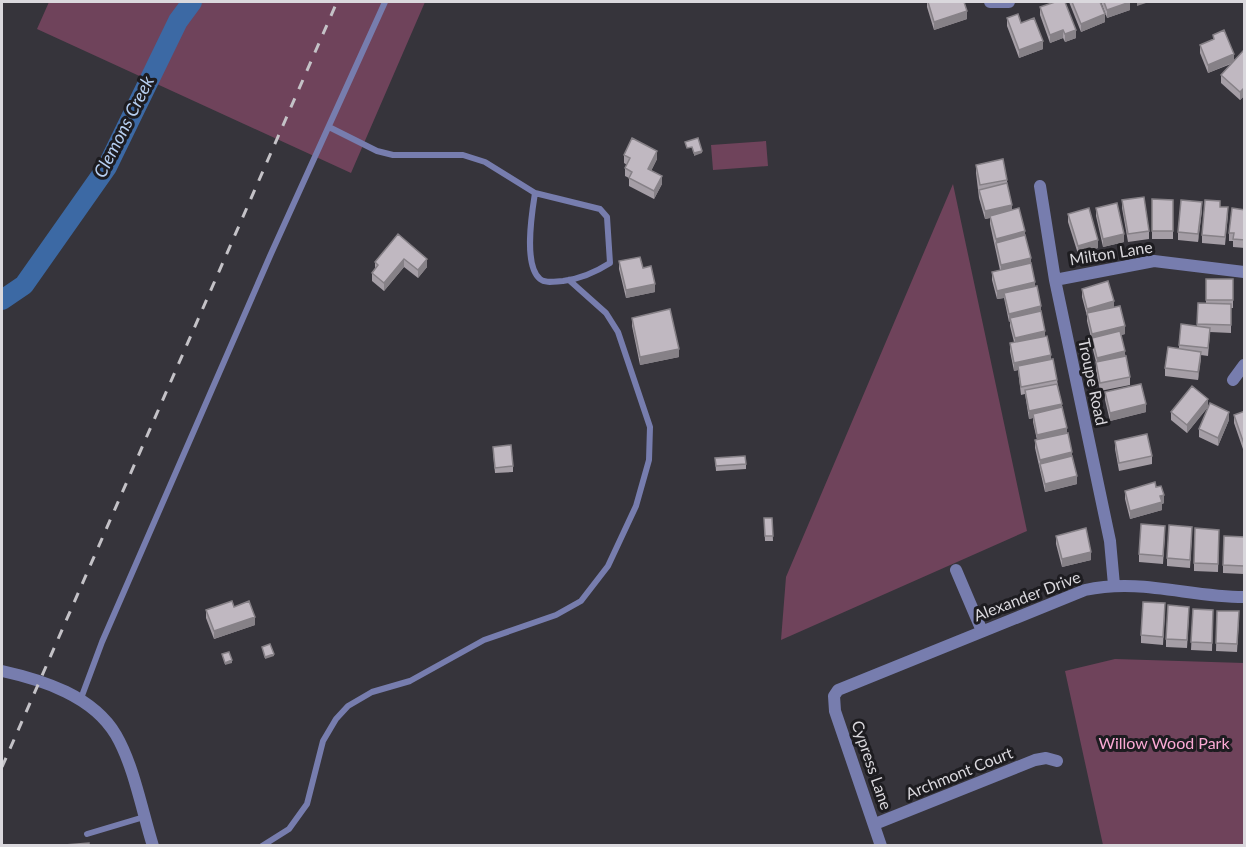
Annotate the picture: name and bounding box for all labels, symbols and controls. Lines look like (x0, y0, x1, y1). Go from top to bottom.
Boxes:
water label: Clemons Creek (88, 72, 158, 181)
street label: Milton Lane (1068, 237, 1154, 268)
street label: Troupe Road (1075, 337, 1112, 427)
street label: Alexander Drive (971, 566, 1083, 625)
street label: Cypress Lane (848, 718, 897, 812)
park label: Willow Wood Park (1098, 733, 1230, 752)
street label: Archmont Court (902, 742, 1015, 803)

